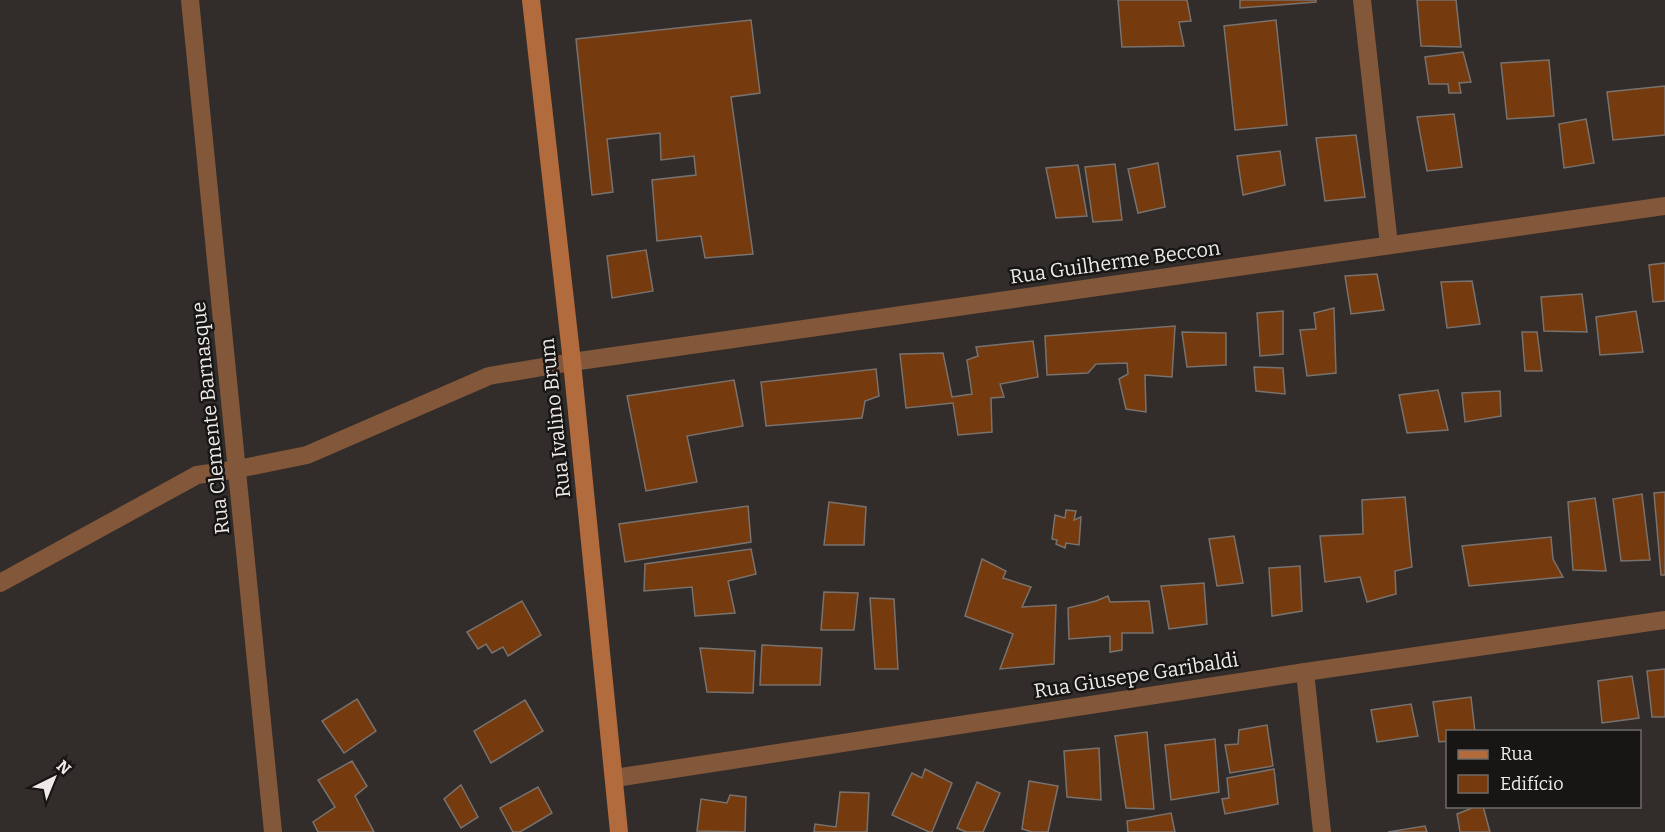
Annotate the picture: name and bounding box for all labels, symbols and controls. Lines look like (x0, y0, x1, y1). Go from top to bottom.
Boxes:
street label: Rua Guilherme Beccon (1008, 235, 1222, 289)
street label: Rua Clemente Barnasque (186, 300, 234, 536)
street label: Rua Ivalino Brum (535, 337, 575, 499)
street label: Rua Giusepe Garibaldi (1032, 647, 1240, 703)
legend (1446, 730, 1641, 808)
text: Rua (1500, 743, 1533, 765)
north arrow (24, 748, 84, 808)
text: N (53, 756, 75, 779)
text: Edifício (1500, 773, 1564, 795)

